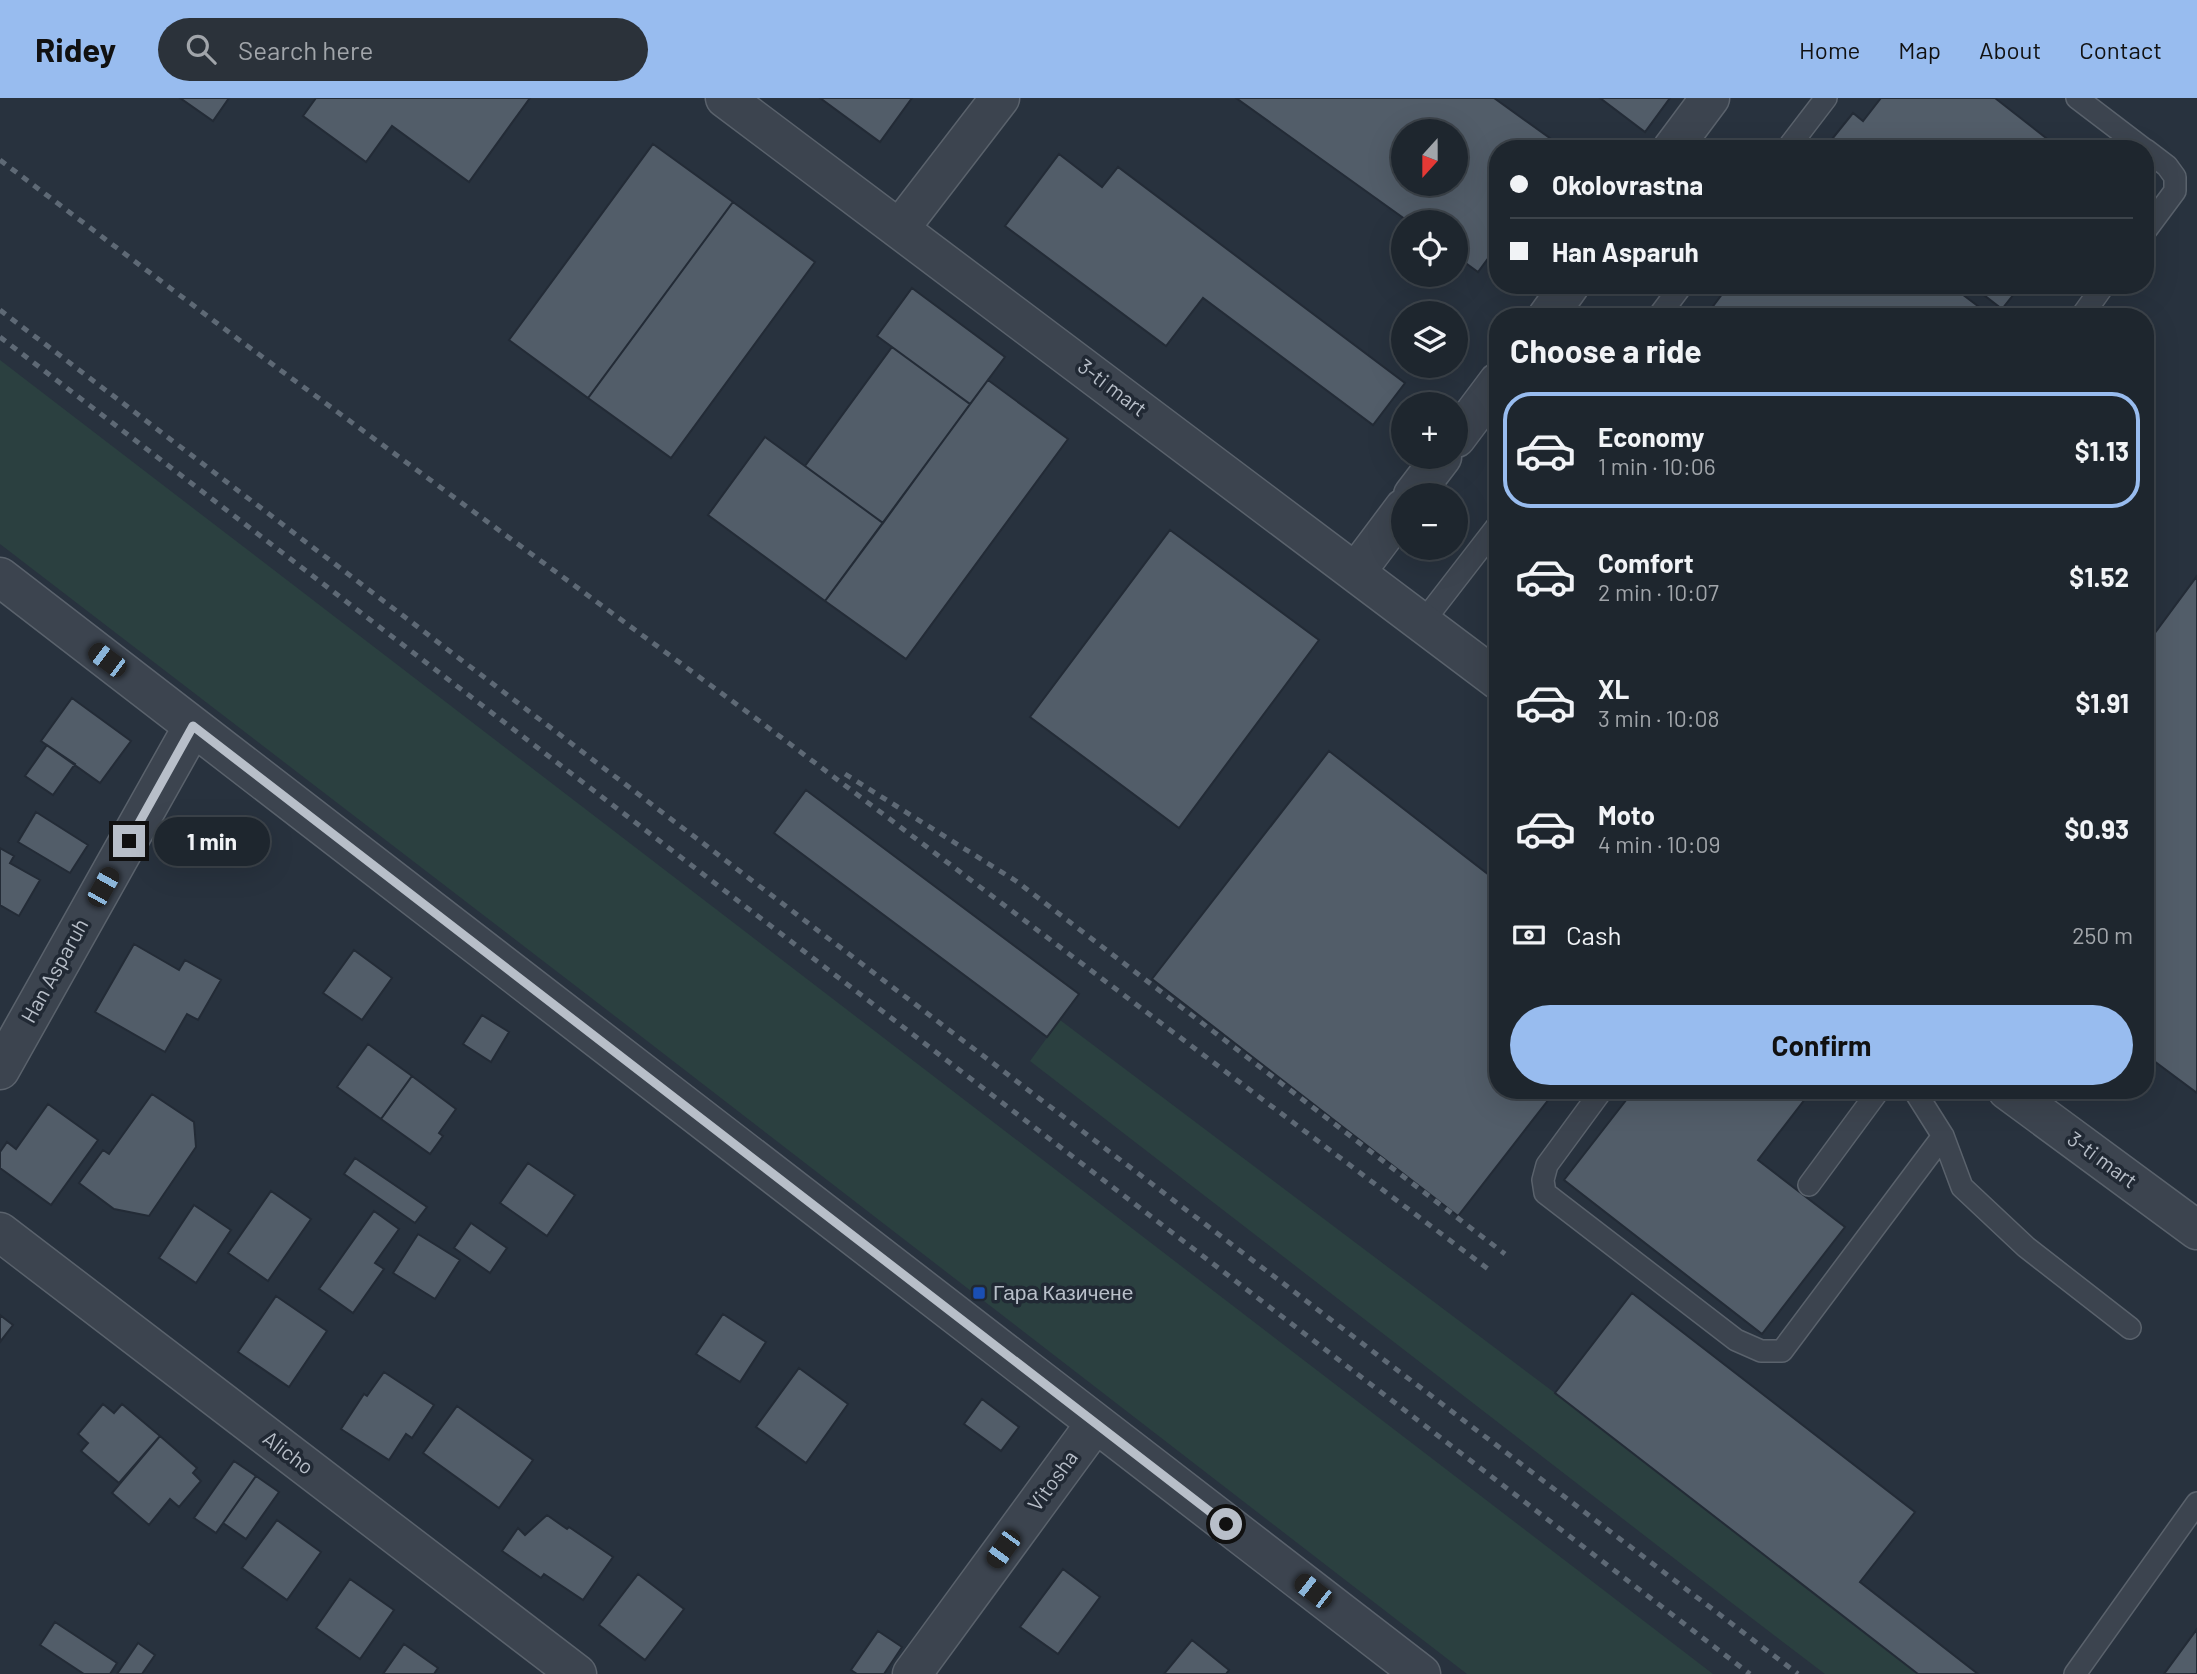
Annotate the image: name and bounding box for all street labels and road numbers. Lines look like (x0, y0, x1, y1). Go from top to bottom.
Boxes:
street label: 3-ti mart (1073, 353, 1152, 421)
street label: Han Asparuh (15, 914, 93, 1027)
street label: 3-ti mart (2063, 1125, 2143, 1192)
street label: Alicho (259, 1425, 319, 1479)
street label: Vitosha (1021, 1445, 1082, 1515)

